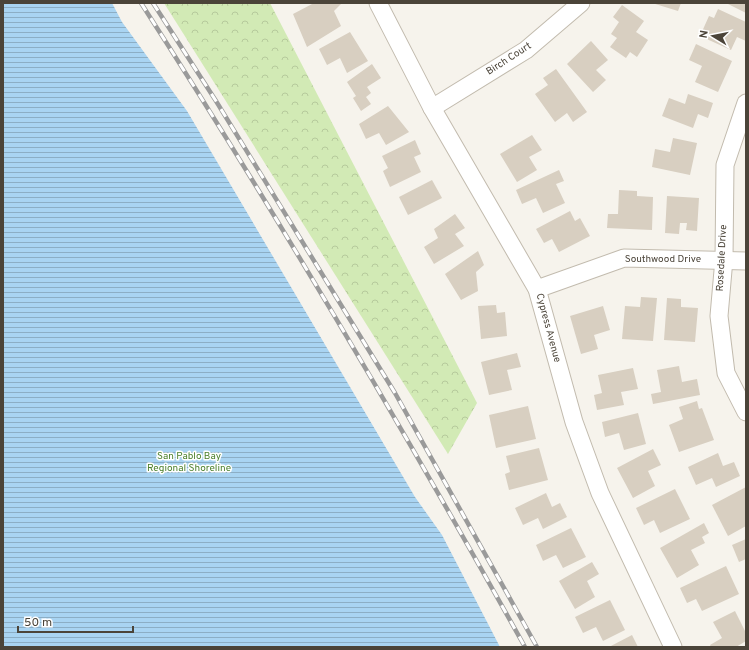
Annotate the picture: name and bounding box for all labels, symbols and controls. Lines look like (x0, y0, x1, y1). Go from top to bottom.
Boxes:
north arrow (693, 16, 733, 56)
text: N (697, 29, 712, 40)
street label: Birch Court (484, 39, 534, 78)
street label: Rosedale Drive (714, 224, 730, 292)
street label: Southwood Drive (625, 253, 701, 266)
street label: Cypress Avenue (533, 292, 563, 364)
park label: San Pablo Bay Regional Shoreline (147, 450, 231, 475)
scale bar (18, 608, 133, 634)
text: 50 m (24, 615, 52, 631)

